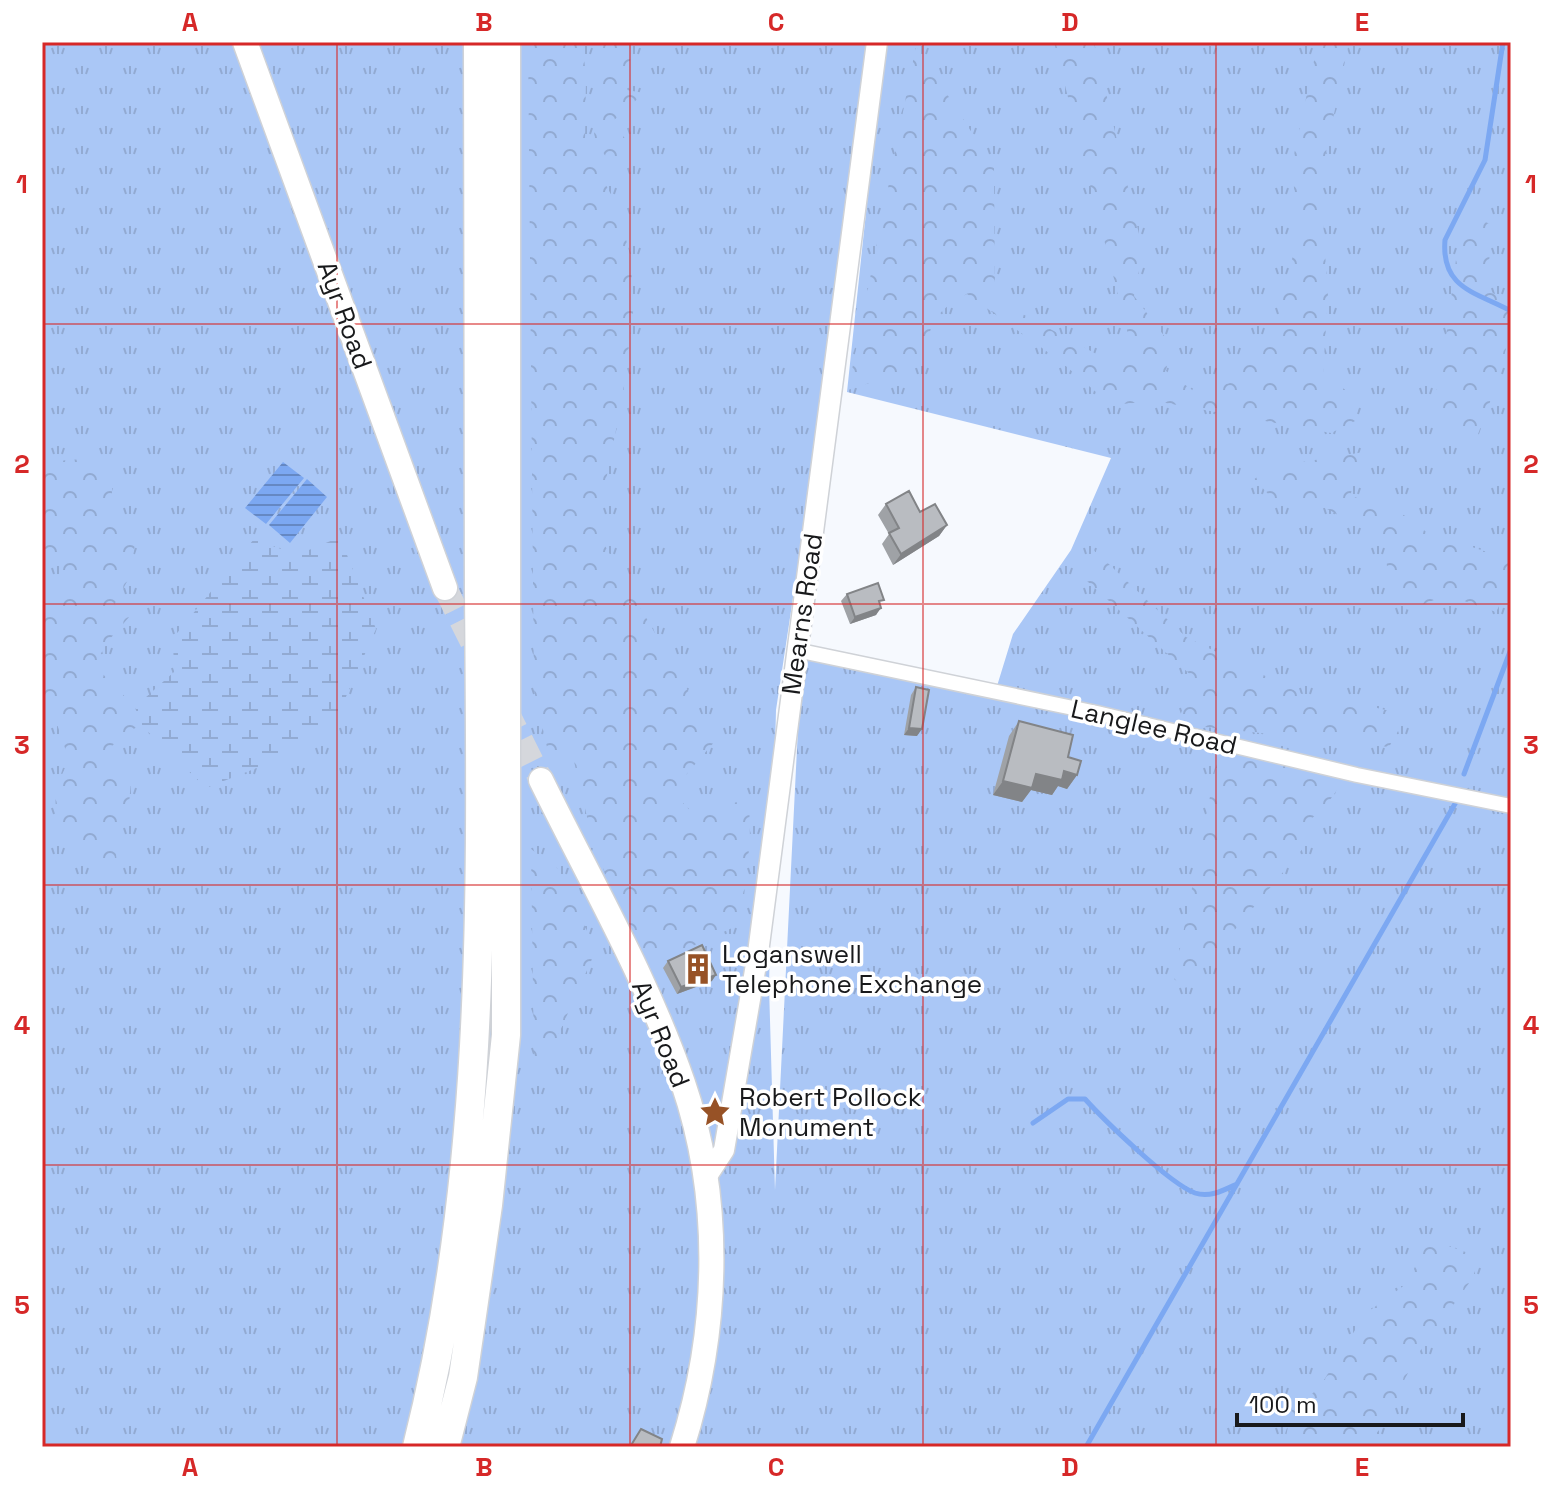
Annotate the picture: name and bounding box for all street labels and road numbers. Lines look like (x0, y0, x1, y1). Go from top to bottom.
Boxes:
street label: Ayr Road (310, 256, 380, 374)
street label: Mearns Road (774, 531, 830, 697)
street label: Langlee Road (1068, 691, 1240, 763)
street label: Ayr Road (624, 975, 698, 1093)

